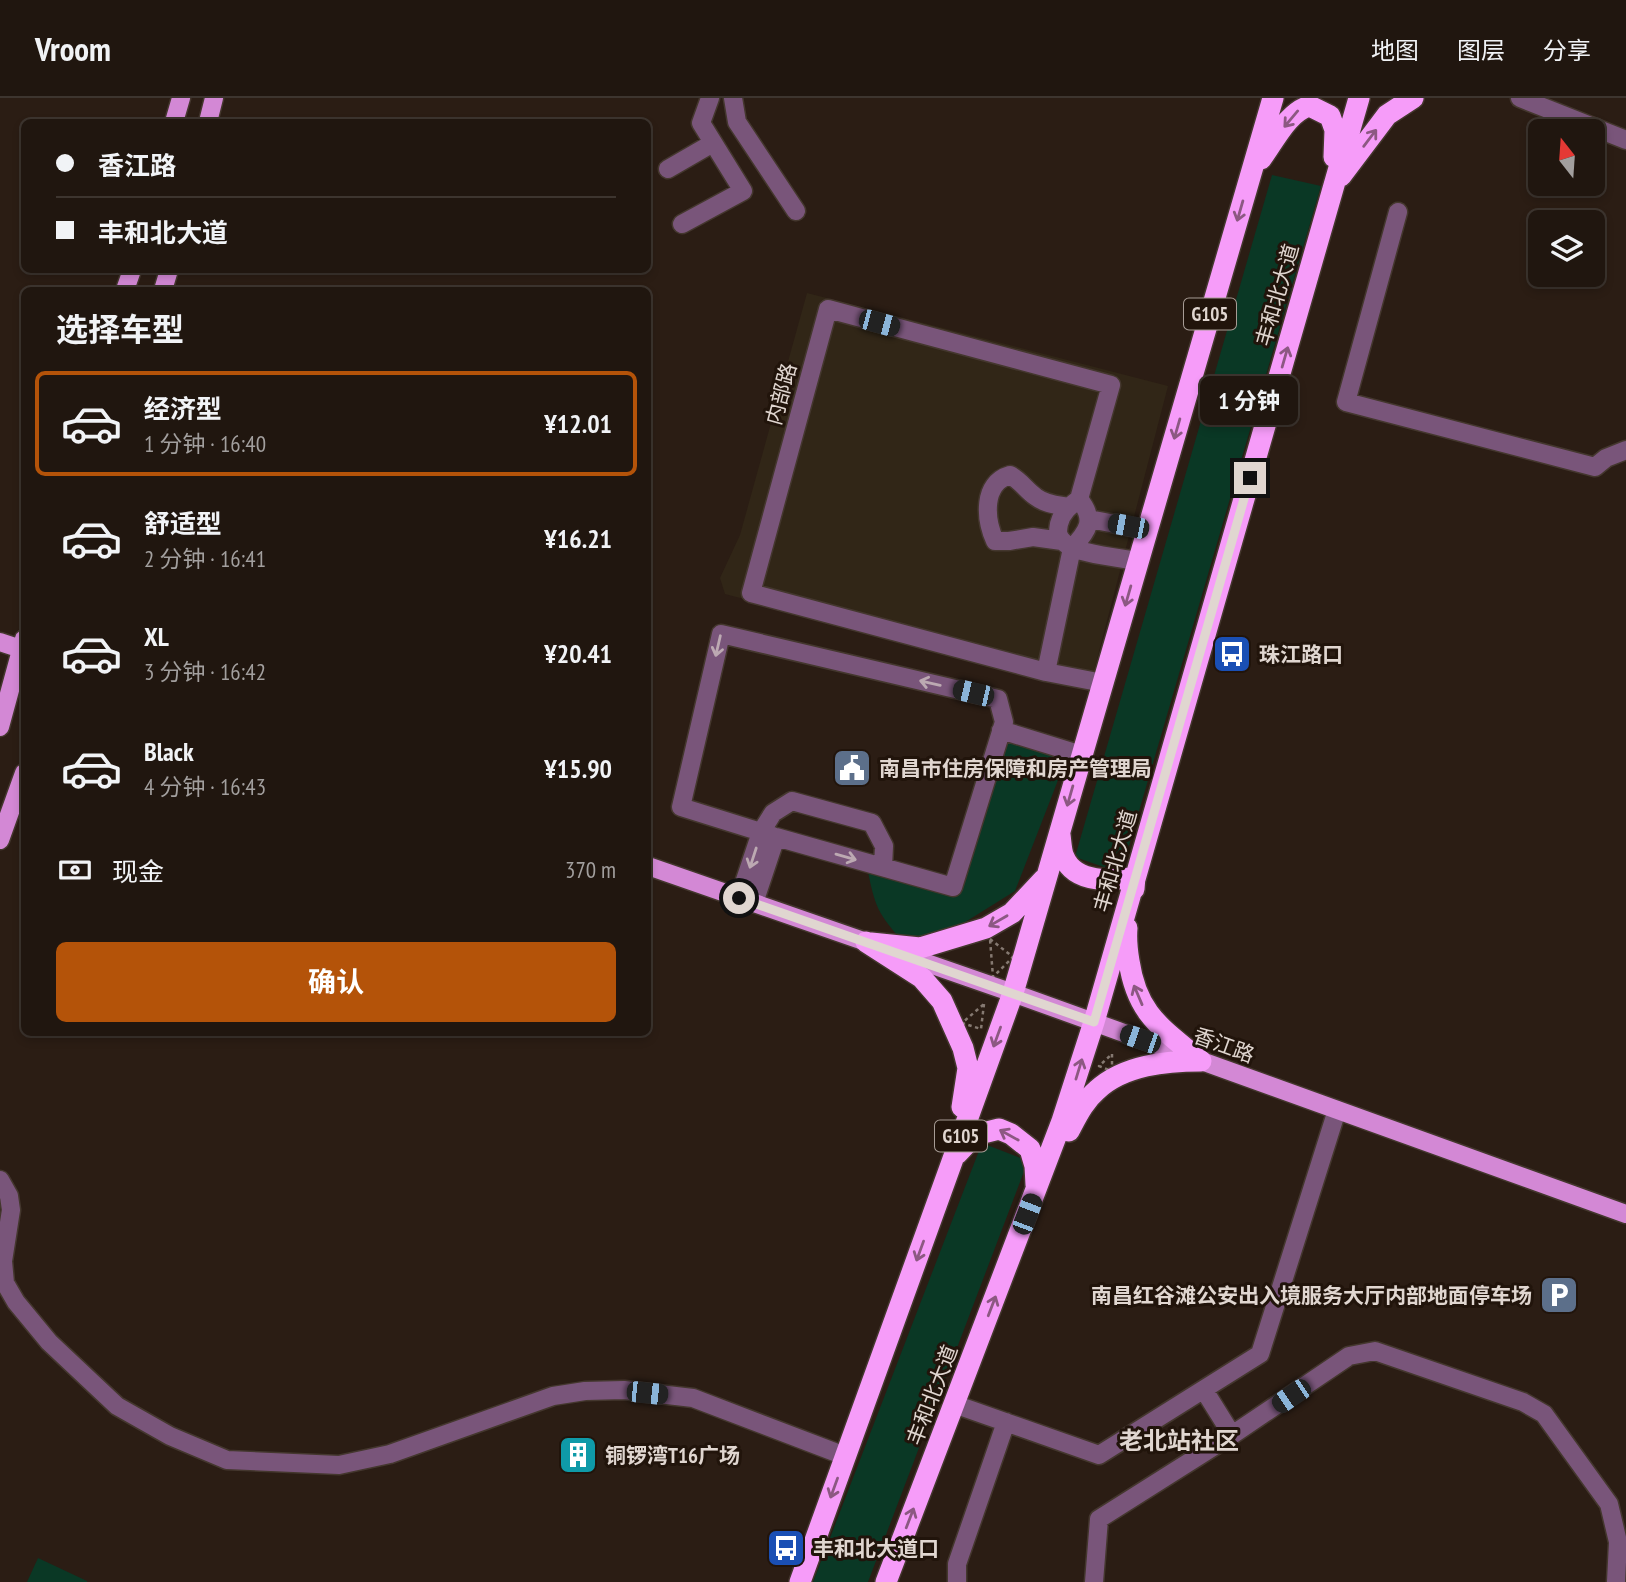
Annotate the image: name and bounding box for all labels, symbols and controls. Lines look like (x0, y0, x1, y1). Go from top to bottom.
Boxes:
text: Vroom (35, 27, 111, 70)
text: 地图 (1371, 35, 1419, 66)
text: 图层 (1457, 35, 1505, 66)
text: 分享 (1543, 35, 1591, 66)
one-way arrow (1284, 109, 1299, 127)
north arrow (1528, 119, 1605, 196)
map controls (1528, 119, 1605, 287)
one-way arrow (1363, 129, 1377, 148)
text: 香江路 (98, 149, 176, 182)
one-way arrow (1233, 199, 1246, 221)
button: layers (1528, 210, 1605, 287)
text: 丰和北大道 (98, 216, 228, 249)
street label: 丰和北大道 (1250, 241, 1304, 349)
road number: G105 (1184, 298, 1236, 330)
car (856, 307, 903, 339)
text: 选择车型 (56, 308, 184, 350)
one-way arrow (1279, 346, 1292, 368)
street label: 内部路 (760, 360, 802, 428)
callout: 1 分钟 (1201, 376, 1299, 426)
text: 1 分钟 (1218, 386, 1280, 415)
icon: car (60, 392, 123, 455)
text: 经济型 (144, 392, 222, 425)
text: ¥12.01 (544, 407, 612, 440)
one-way arrow (1169, 418, 1182, 440)
text: 1 分钟 · 16:40 (144, 429, 266, 458)
route end (1234, 462, 1266, 494)
icon: car (60, 507, 123, 570)
text: 舒适型 (144, 507, 222, 540)
car (1106, 512, 1151, 540)
text: ¥16.21 (544, 522, 612, 555)
text: 2 分钟 · 16:41 (144, 544, 266, 573)
one-way arrow (1121, 584, 1134, 606)
text: XL (144, 620, 169, 653)
icon: car (60, 622, 123, 685)
bus stop icon: 珠江路口 (1211, 633, 1253, 675)
one-way arrow (711, 634, 724, 657)
text: ¥20.41 (544, 637, 612, 670)
place label: 珠江路口 (1259, 641, 1343, 668)
text: 3 分钟 · 16:42 (144, 657, 266, 686)
one-way arrow (920, 676, 942, 689)
car (951, 678, 996, 708)
text: Black (144, 735, 194, 768)
icon: car (60, 737, 123, 800)
public building icon: 南昌市住房保障和房产管理局 (831, 747, 873, 789)
text: ¥15.90 (544, 752, 612, 785)
place label: 南昌市住房保障和房产管理局 (879, 755, 1152, 782)
text: 4 分钟 · 16:43 (144, 772, 266, 801)
one-way arrow (1063, 785, 1076, 807)
street label: 丰和北大道 (1088, 807, 1142, 915)
one-way arrow (746, 846, 758, 868)
icon: cash (56, 851, 94, 889)
one-way arrow (834, 851, 856, 864)
text: 现金 (112, 855, 164, 888)
text: 370 m (565, 855, 616, 884)
route start (723, 882, 755, 914)
one-way arrow (989, 914, 1009, 928)
button: 确认 (56, 942, 616, 1022)
one-way arrow (1131, 984, 1144, 1006)
car (1117, 1022, 1164, 1056)
street label: 香江路 (1190, 1022, 1258, 1068)
one-way arrow (990, 1025, 1002, 1047)
one-way arrow (1073, 1059, 1086, 1081)
road number: G105 (935, 1120, 987, 1152)
one-way arrow (1000, 1128, 1020, 1142)
car (1010, 1191, 1045, 1237)
one-way arrow (913, 1239, 925, 1261)
parking icon: 南昌红谷滩公安出入境服务大厅内部地面停车场 (1538, 1274, 1580, 1316)
place label: 南昌红谷滩公安出入境服务大厅内部地面停车场 (1091, 1282, 1532, 1309)
one-way arrow (986, 1295, 999, 1317)
street label: 丰和北大道 (901, 1341, 963, 1449)
car (1268, 1376, 1315, 1416)
car (626, 1380, 669, 1406)
district label: 老北站社区 (1119, 1425, 1239, 1456)
building icon: 铜锣湾T16广场 (557, 1434, 599, 1476)
place label: 铜锣湾T16广场 (605, 1442, 740, 1469)
one-way arrow (827, 1476, 839, 1498)
one-way arrow (905, 1508, 918, 1530)
bus stop icon: 丰和北大道口 (765, 1527, 807, 1569)
place label: 丰和北大道口 (813, 1535, 939, 1562)

